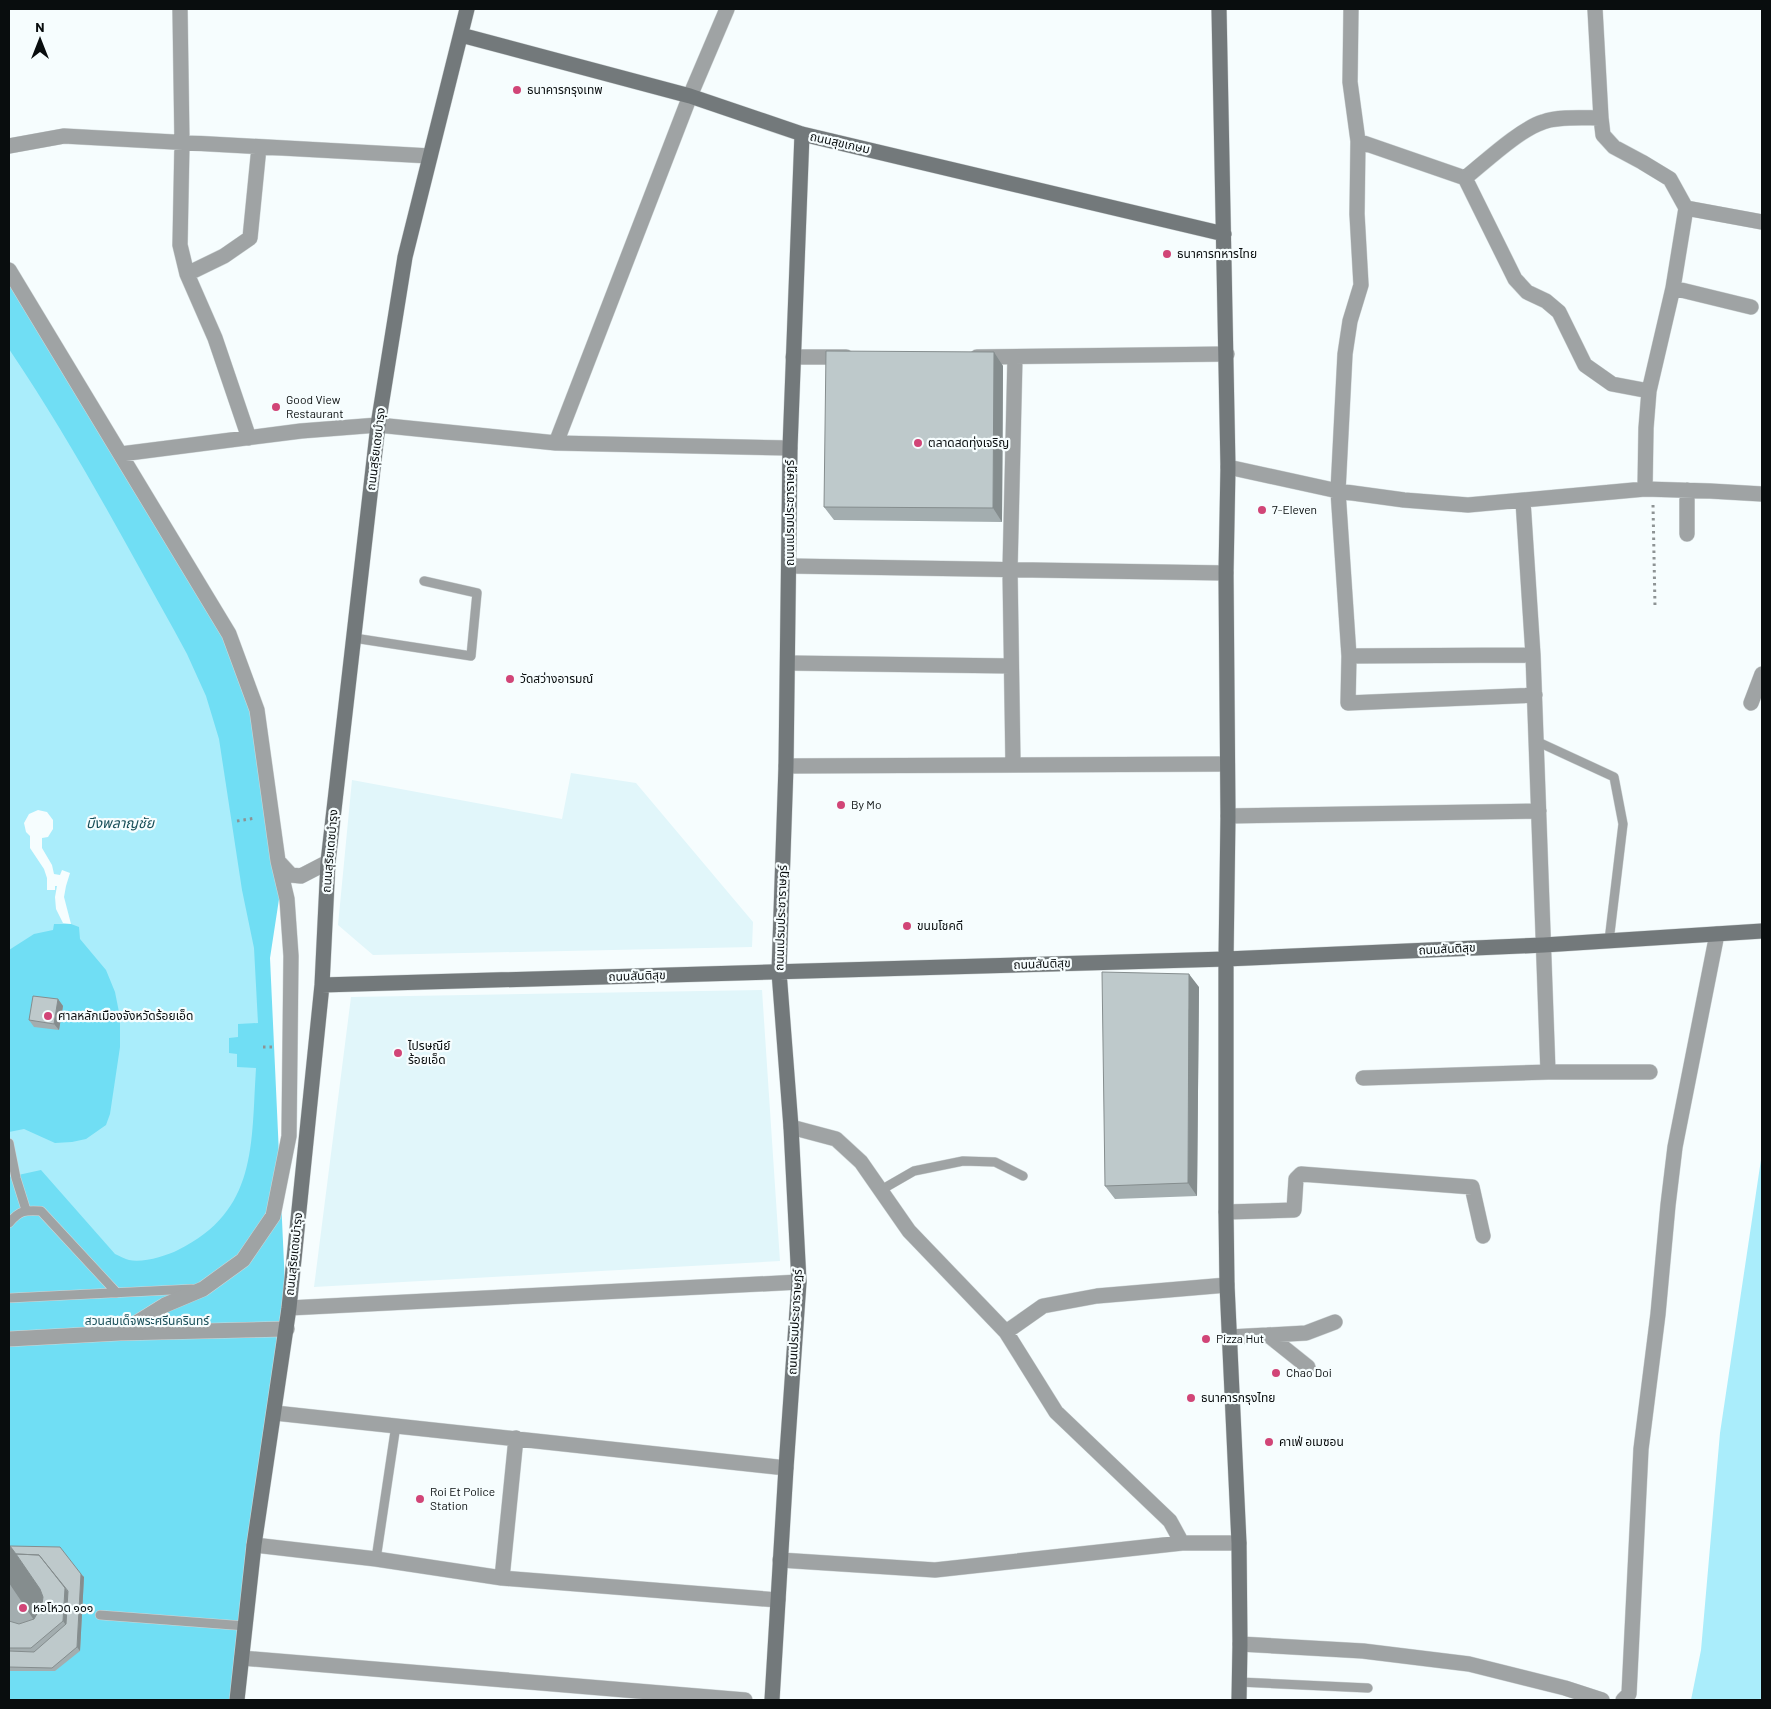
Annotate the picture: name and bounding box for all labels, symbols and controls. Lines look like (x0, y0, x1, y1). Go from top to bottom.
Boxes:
north arrow (15, 15, 65, 65)
text: N (35, 18, 45, 35)
place label: ธนาคารกรุงเทพ (527, 82, 603, 97)
marker: ธนาคารกรุงเทพ (511, 84, 523, 96)
street label: ถนนสุขเกษม (809, 128, 872, 157)
place label: ธนาคารทหารไทย (1177, 246, 1257, 260)
marker: ธนาคารทหารไทย (1161, 248, 1173, 260)
place label: Good View Restaurant (286, 392, 344, 420)
marker: Good View Restaurant (270, 401, 282, 413)
street label: ถนนสุริยเดชบำรุง (363, 407, 388, 491)
place label: ตลาดสดทุ่งเจริญ (928, 435, 1009, 450)
marker: ตลาดสดทุ่งเจริญ (912, 437, 924, 449)
street label: ถนนเปรมประชาราษฏร์ (782, 459, 797, 566)
place label: 7-Eleven (1272, 502, 1317, 516)
marker: 7-Eleven (1256, 504, 1268, 516)
place label: วัดสว่างอารมณ์ (520, 671, 593, 685)
marker: วัดสว่างอารมณ์ (504, 673, 516, 685)
place label: By Mo (851, 797, 882, 811)
marker: By Mo (835, 799, 847, 811)
street label: ถนนสุริยเดชบำรุง (318, 809, 341, 893)
water label: บึงพลาญชัย (86, 814, 156, 831)
street label: ถนนเปรมประชาราษฏร์ (771, 864, 790, 971)
place label: ขนมโชคดี (917, 918, 963, 932)
marker: ขนมโชคดี (901, 920, 913, 932)
street label: ถนนสันติสุข (1418, 940, 1476, 957)
street label: ถนนสันติสุข (1013, 955, 1071, 972)
street label: ถนนสันติสุข (608, 967, 666, 984)
place label: ศาลหลักเมืองจังหวัดร้อยเอ็ด (58, 1008, 193, 1022)
marker: ศาลหลักเมืองจังหวัดร้อยเอ็ด (42, 1010, 54, 1022)
place label: ไปรษณีย์ ร้อยเอ็ด (407, 1038, 450, 1066)
marker: ไปรษณีย์ ร้อยเอ็ด (392, 1047, 404, 1059)
street label: ถนนสุริยเดชบำรุง (282, 1212, 305, 1296)
street label: ถนนเปรมประชาราษฏร์ (784, 1268, 805, 1375)
park label: สวนสมเด็จพระศรีนครินทร์ (85, 1313, 210, 1327)
place label: Pizza Hut (1216, 1331, 1264, 1345)
marker: Pizza Hut (1200, 1333, 1212, 1345)
place label: Chao Doi (1286, 1365, 1332, 1379)
marker: Chao Doi (1270, 1367, 1282, 1379)
place label: ธนาคารกรุงไทย (1201, 1390, 1275, 1405)
marker: ธนาคารกรุงไทย (1185, 1392, 1197, 1404)
place label: คาเฟ่ อเมซอน (1279, 1434, 1344, 1448)
marker: คาเฟ่ อเมซอน (1263, 1436, 1275, 1448)
place label: Roi Et Police Station (430, 1484, 495, 1512)
marker: Roi Et Police Station (414, 1493, 426, 1505)
place label: หอโหวด ๑๐๑ (33, 1600, 93, 1614)
marker: หอโหวด ๑๐๑ (17, 1602, 29, 1614)

